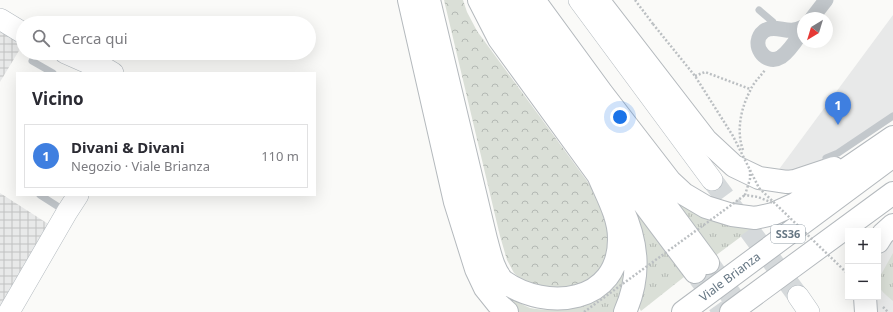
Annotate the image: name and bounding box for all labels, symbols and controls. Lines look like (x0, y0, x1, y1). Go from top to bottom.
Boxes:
north arrow (797, 12, 833, 48)
search box (16, 16, 316, 60)
icon: search (30, 27, 52, 49)
text: Cerca qui (62, 28, 128, 48)
text: Vicino (32, 87, 84, 110)
pin: 1 (825, 92, 851, 125)
your location (610, 107, 630, 127)
text: Divani & Divani (71, 137, 185, 157)
text: 1 (42, 147, 50, 165)
text: 110 m (261, 147, 299, 165)
text: Negozio · Viale Brianza (71, 157, 210, 175)
road number: SS36 (771, 225, 805, 243)
map controls (845, 228, 881, 300)
button: + (845, 228, 881, 264)
street label: Viale Brianza (696, 248, 764, 305)
button: − (845, 264, 881, 300)

